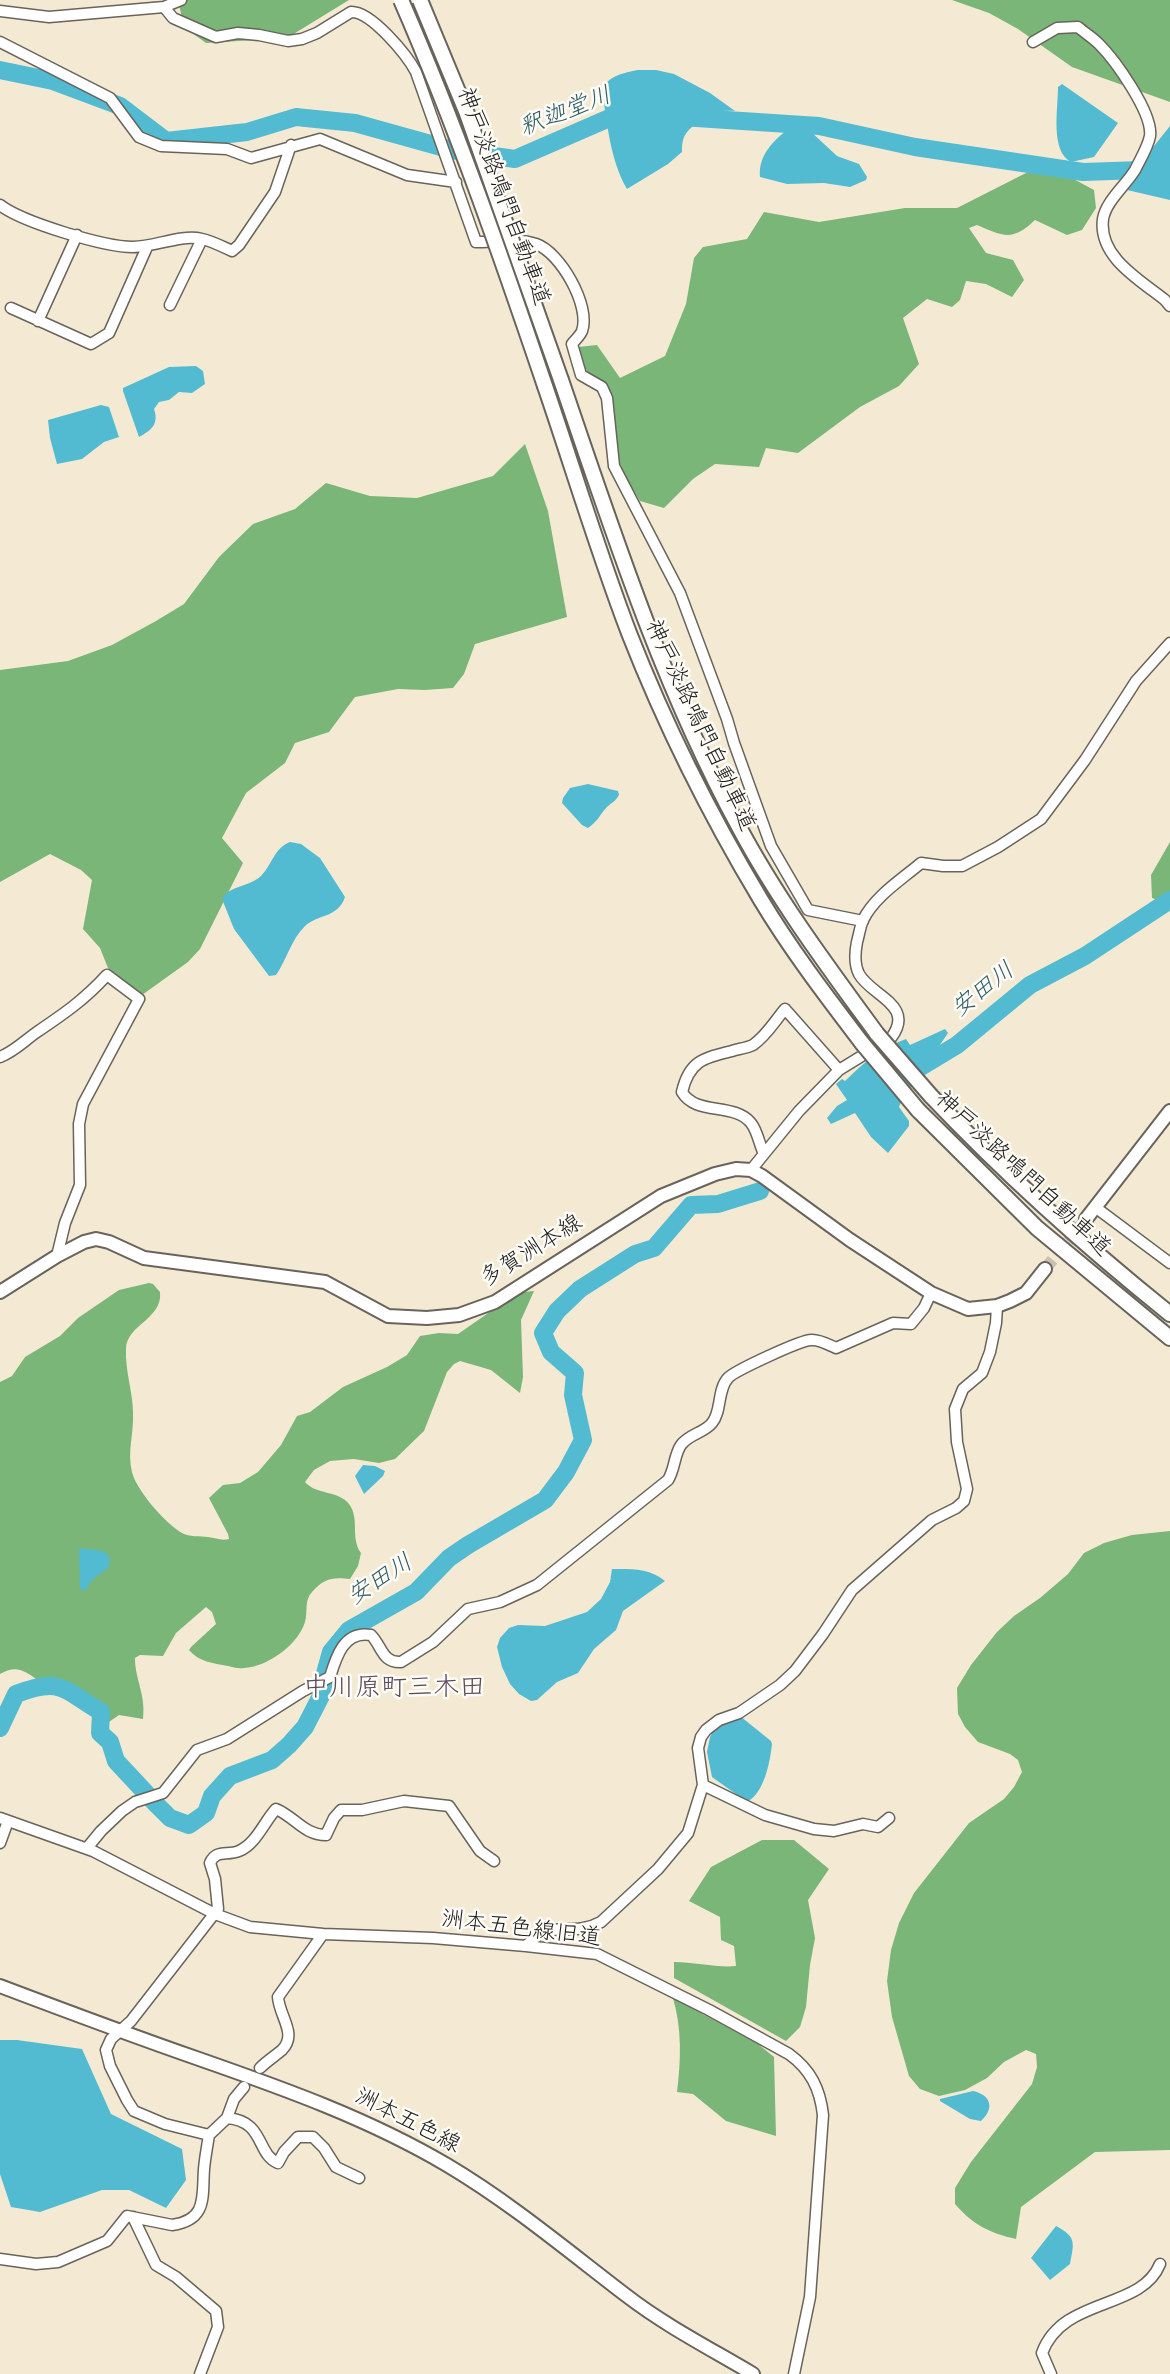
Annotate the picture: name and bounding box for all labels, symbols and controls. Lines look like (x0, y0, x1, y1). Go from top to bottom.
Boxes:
water label: 釈迦堂川 (516, 82, 616, 144)
street label: 神戸淡路鳴門自動車道 (450, 84, 554, 310)
street label: 神戸淡路鳴門自動車道 (638, 616, 760, 836)
water label: 安田川 (947, 957, 1021, 1025)
street label: 神戸淡路鳴門自動車道 (928, 1086, 1116, 1264)
street label: 多賀洲本線 (476, 1210, 588, 1294)
water label: 安田川 (343, 1549, 419, 1613)
district label: 中川原町三木田 (303, 1674, 485, 1706)
street label: 洲本五色線旧道 (439, 1906, 603, 1954)
street label: 洲本五色線 (350, 2084, 464, 2160)

